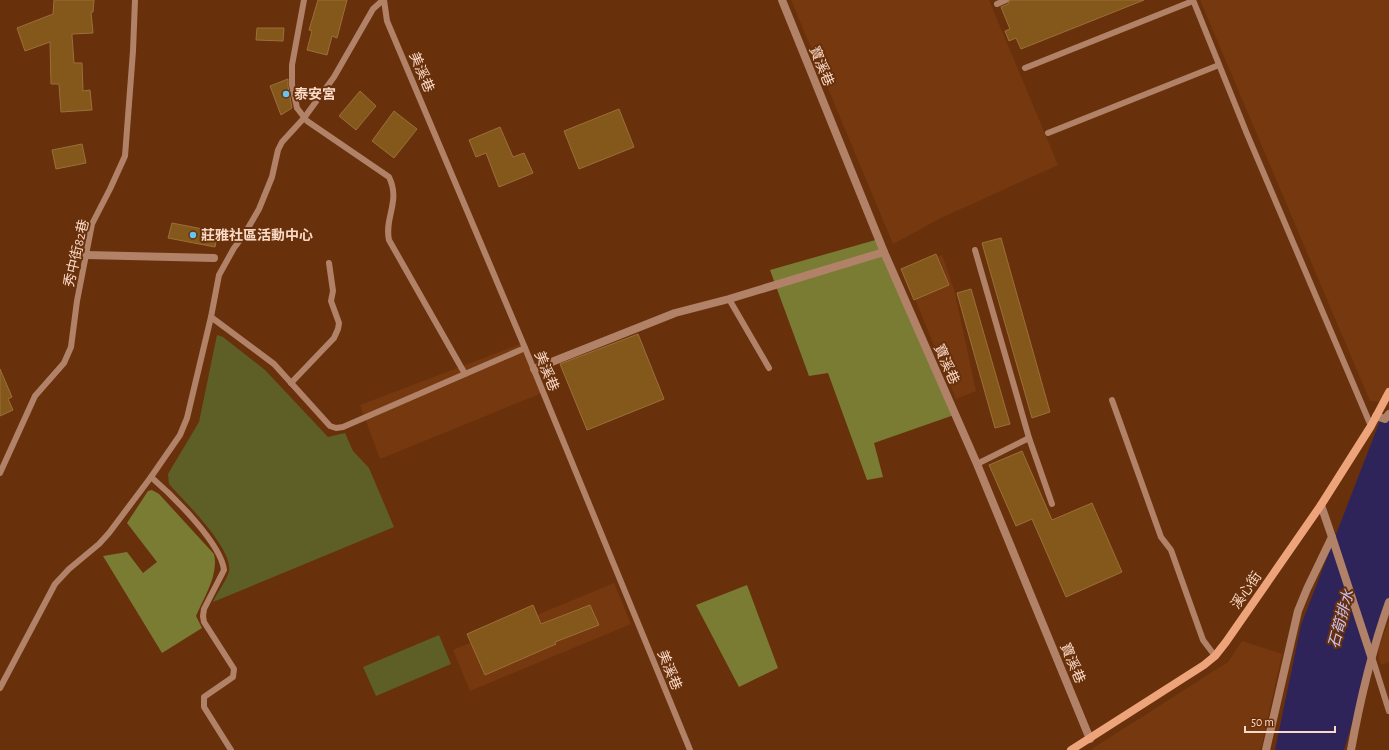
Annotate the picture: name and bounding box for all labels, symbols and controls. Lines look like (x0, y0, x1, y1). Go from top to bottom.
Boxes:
street label: 寶溪巷 (807, 44, 836, 88)
street label: 美溪巷 (406, 50, 437, 94)
place label: 泰安宮 (294, 86, 336, 102)
marker: 泰安宮 (281, 89, 291, 99)
street label: 秀中街82巷 (61, 218, 92, 288)
place label: 莊雅社區活動中心 (201, 227, 313, 243)
marker: 莊雅社區活動中心 (188, 230, 198, 240)
street label: 寶溪巷 (931, 342, 962, 386)
street label: 美溪巷 (532, 349, 561, 393)
street label: 溪心街 (1228, 569, 1265, 612)
water label: 石筍排水 (1326, 587, 1357, 650)
street label: 寶溪巷 (1057, 641, 1088, 685)
street label: 美溪巷 (655, 648, 684, 692)
scale bar (1245, 708, 1335, 734)
text: 50 m (1251, 716, 1274, 728)

